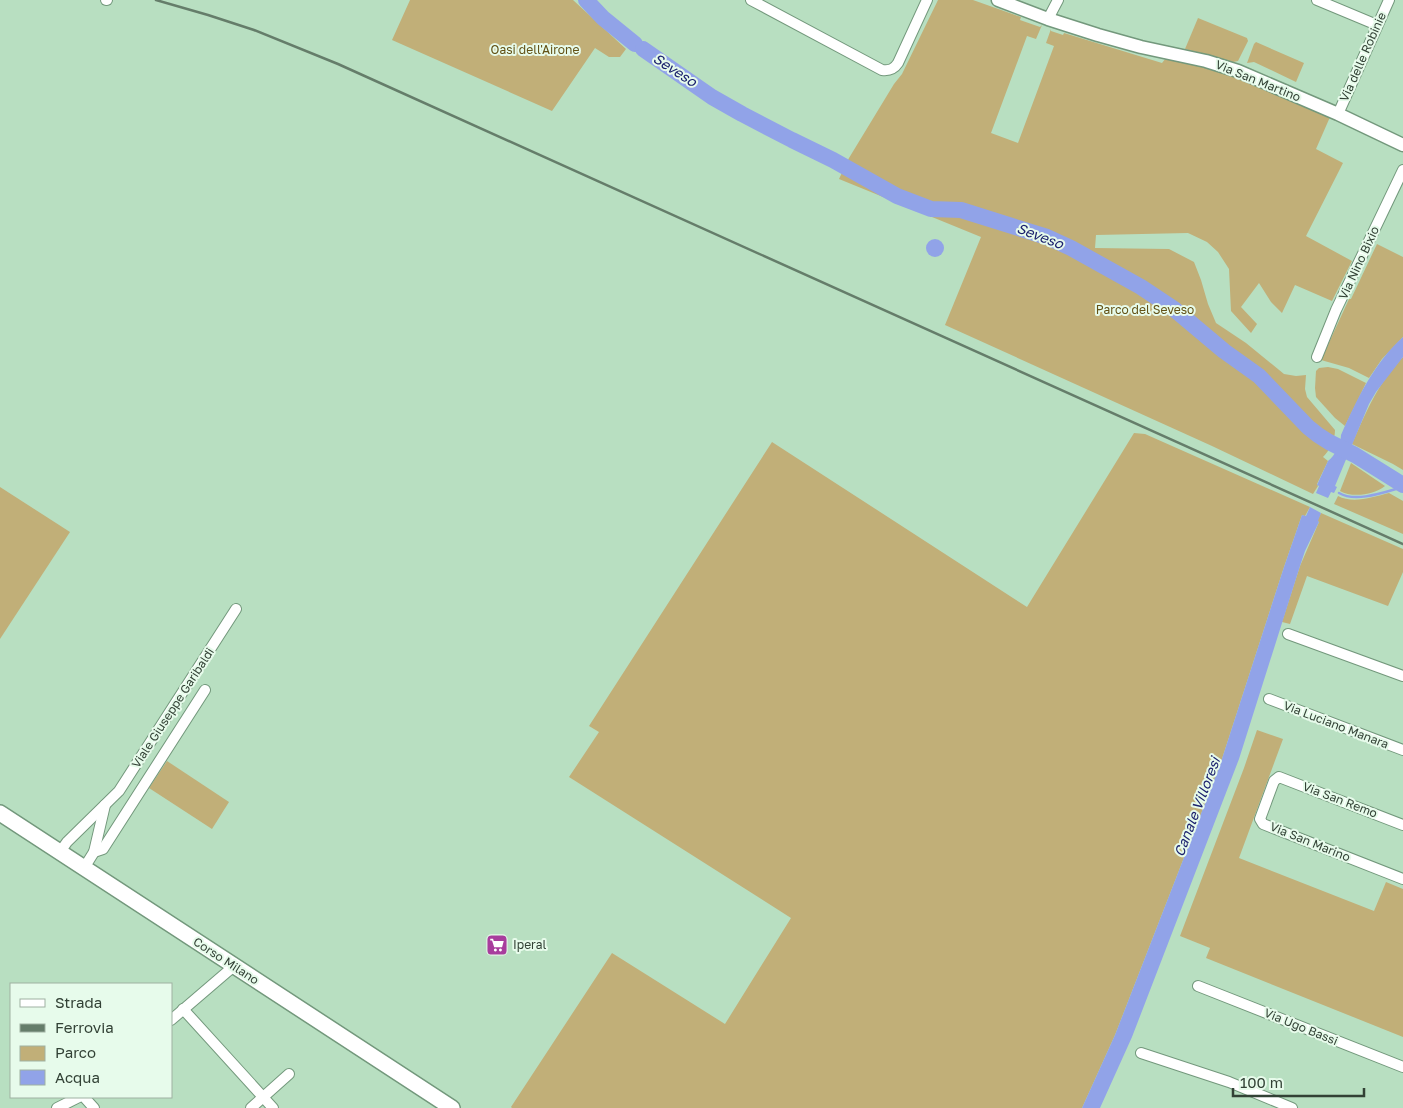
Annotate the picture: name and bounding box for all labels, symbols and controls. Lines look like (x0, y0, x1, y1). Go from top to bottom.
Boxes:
street label: Via delle Robinie (1336, 10, 1389, 104)
park label: Oasi dell'Airone (491, 42, 579, 57)
water label: Seveso (650, 49, 701, 91)
street label: Via San Martino (1213, 57, 1303, 104)
water label: Seveso (1015, 219, 1067, 253)
street label: Via Nino Bixio (1335, 224, 1382, 302)
park label: Parco del Seveso (1096, 302, 1194, 317)
street label: Viale Giuseppe Garibaldi (128, 645, 217, 771)
street label: Via Luciano Manara (1281, 698, 1391, 752)
water label: Canale Villoresi (1170, 753, 1224, 859)
street label: Via San Remo (1301, 778, 1380, 821)
street label: Via San Marino (1268, 819, 1353, 864)
supermarket icon: Iperal (485, 933, 509, 957)
street label: Corso Milano (191, 934, 262, 987)
place label: Iperal (513, 937, 546, 952)
legend (10, 983, 172, 1098)
text: Strada (55, 993, 102, 1011)
street label: Via Ugo Bassi (1262, 1005, 1340, 1048)
text: Ferrovia (55, 1018, 114, 1036)
text: Parco (55, 1043, 96, 1061)
scale bar (1233, 1066, 1364, 1098)
text: Acqua (55, 1068, 100, 1086)
text: 100 m (1240, 1073, 1283, 1091)

